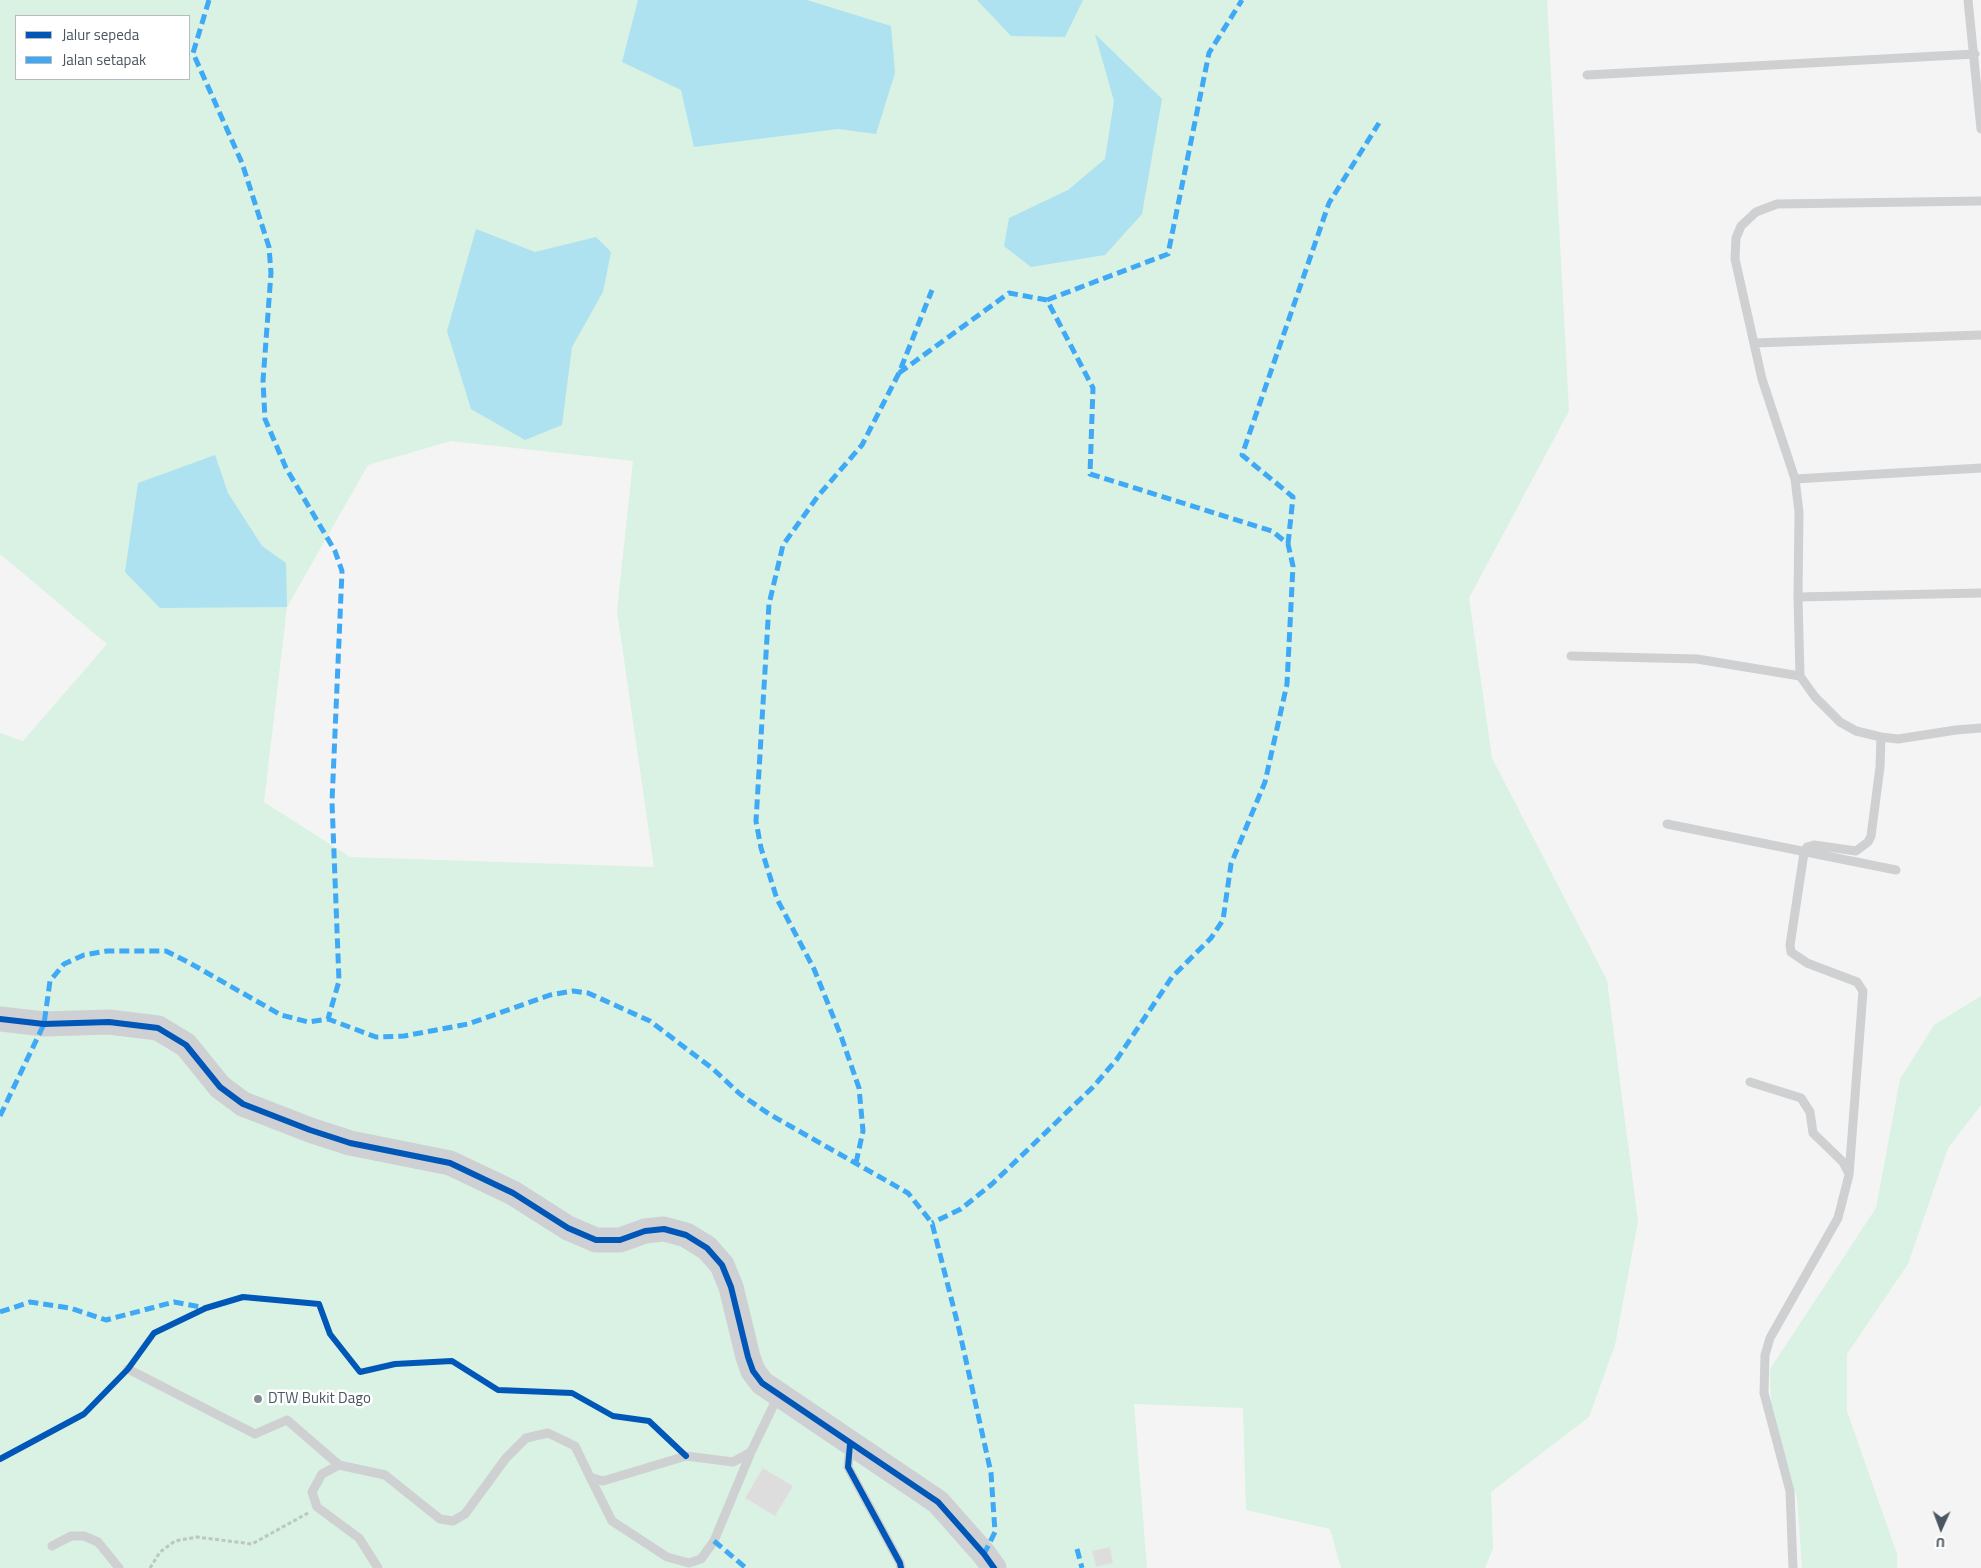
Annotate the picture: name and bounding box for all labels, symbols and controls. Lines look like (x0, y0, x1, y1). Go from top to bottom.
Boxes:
legend (15, 15, 190, 80)
text: Jalur sepeda (62, 23, 139, 46)
text: Jalan setapak (62, 48, 146, 71)
place label: DTW Bukit Dago (268, 1390, 371, 1408)
marker: DTW Bukit Dago (252, 1393, 264, 1405)
north arrow (1916, 1503, 1966, 1553)
text: U (1936, 1533, 1945, 1554)

